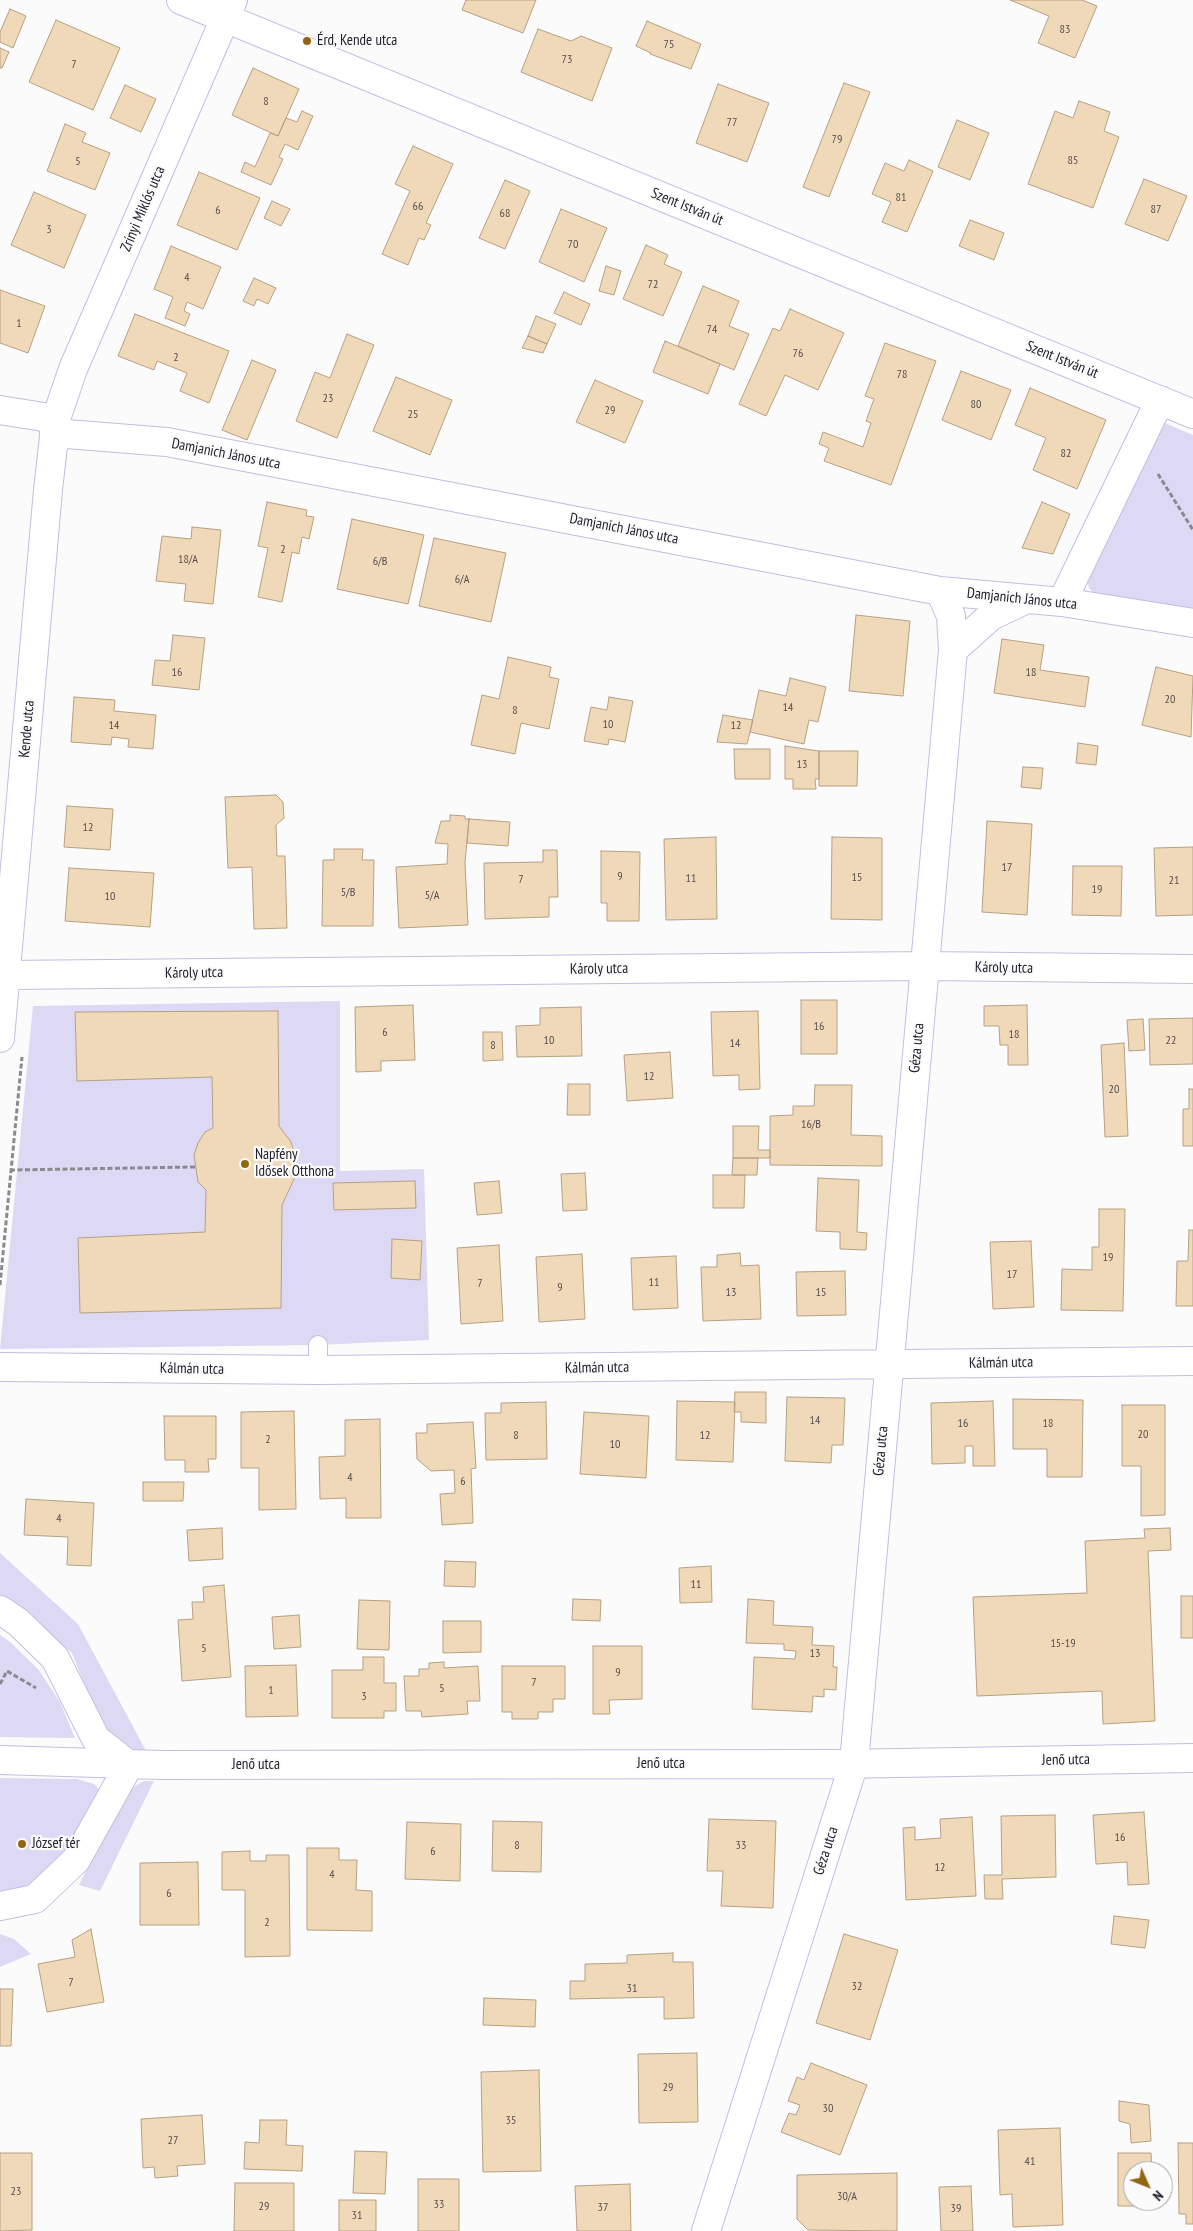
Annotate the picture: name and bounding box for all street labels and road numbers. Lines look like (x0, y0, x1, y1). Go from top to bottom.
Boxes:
street label: Zrínyi Miklós utca (117, 164, 169, 254)
street label: Szent István út (648, 184, 726, 230)
street label: Szent István út (1023, 337, 1101, 383)
street label: Damjanich János utca (170, 435, 282, 473)
street label: Damjanich János utca (568, 510, 680, 548)
street label: Damjanich János utca (966, 584, 1078, 614)
street label: Kende utca (16, 700, 38, 758)
street label: Károly utca (975, 958, 1033, 978)
street label: Károly utca (570, 959, 628, 979)
street label: Károly utca (165, 963, 223, 983)
street label: Géza utca (906, 1022, 928, 1074)
street label: Kálmán utca (969, 1353, 1033, 1373)
street label: Kálmán utca (565, 1358, 629, 1378)
street label: Kálmán utca (160, 1359, 224, 1379)
street label: Géza utca (870, 1425, 892, 1477)
street label: Jenő utca (1042, 1751, 1090, 1769)
street label: Jenő utca (637, 1755, 685, 1773)
street label: Jenő utca (232, 1756, 280, 1774)
street label: Géza utca (810, 1824, 842, 1878)

